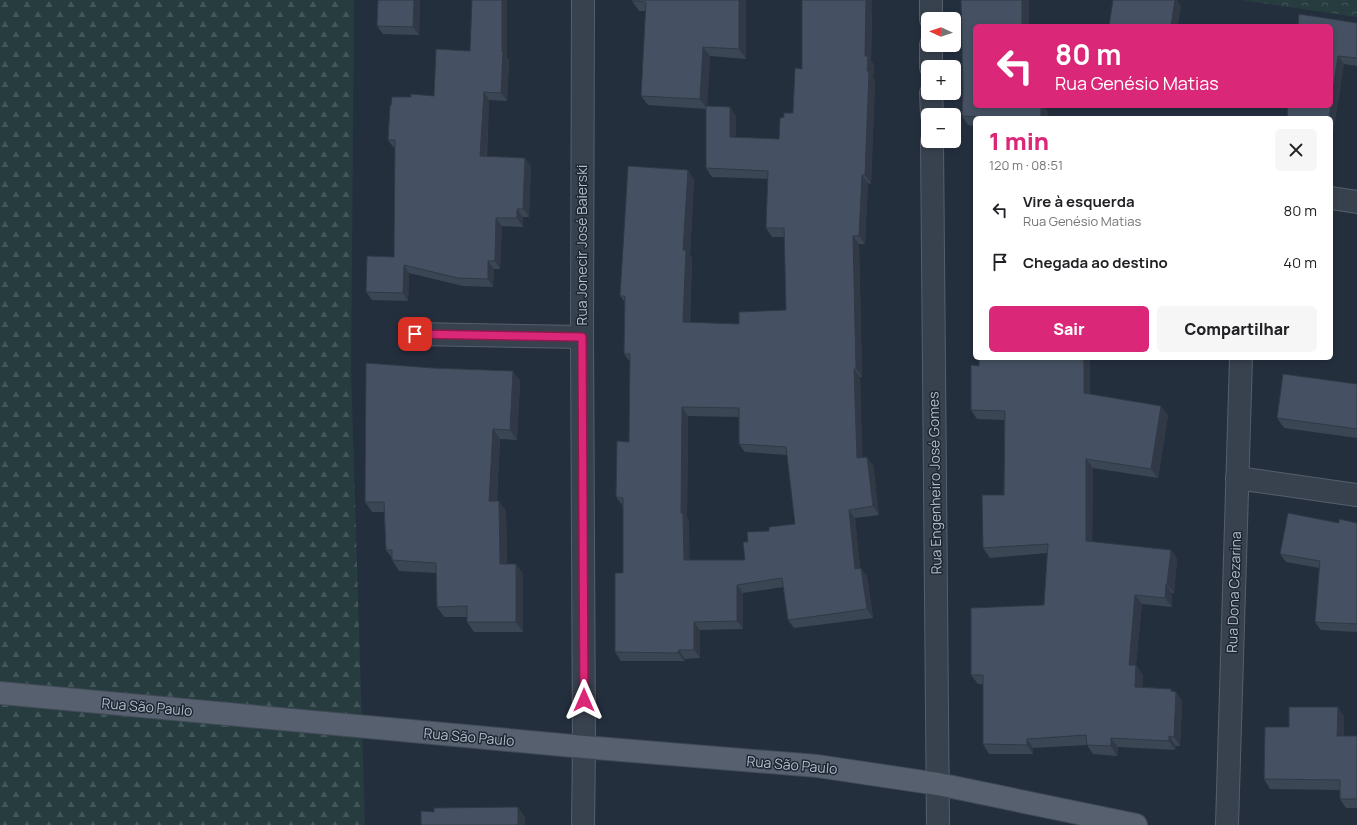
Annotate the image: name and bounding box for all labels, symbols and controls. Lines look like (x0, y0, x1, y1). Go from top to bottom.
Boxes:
north arrow (921, 12, 961, 52)
map controls (921, 12, 961, 148)
text: 80 m (1055, 35, 1121, 73)
icon: left (989, 40, 1041, 92)
button: + (921, 60, 961, 100)
text: Rua Genésio Matias (1055, 71, 1219, 95)
button: − (921, 108, 961, 148)
text: 1 min (989, 124, 1049, 157)
button: close (1275, 129, 1317, 171)
text: 120 m · 08:51 (989, 156, 1063, 174)
street label: Rua Jonecir José Baierski (572, 165, 591, 325)
text: Vire à esquerda (1023, 191, 1135, 212)
icon: left (989, 199, 1011, 221)
text: 80 m (1283, 200, 1317, 221)
text: Rua Genésio Matias (1023, 212, 1141, 230)
icon: arrive (989, 251, 1011, 273)
text: Chegada ao destino (1023, 252, 1168, 273)
text: 40 m (1283, 252, 1317, 273)
button: Sair (989, 306, 1149, 352)
button: Compartilhar (1157, 306, 1317, 352)
pin (398, 317, 432, 351)
icon: arrive (404, 323, 426, 345)
street label: Rua Engenheiro José Gomes (923, 391, 946, 575)
street label: Rua Dona Cezarina (1222, 531, 1245, 653)
position arrow (563, 679, 605, 721)
street label: Rua São Paulo (101, 693, 193, 720)
street label: Rua São Paulo (423, 723, 515, 750)
street label: Rua São Paulo (746, 751, 838, 778)

